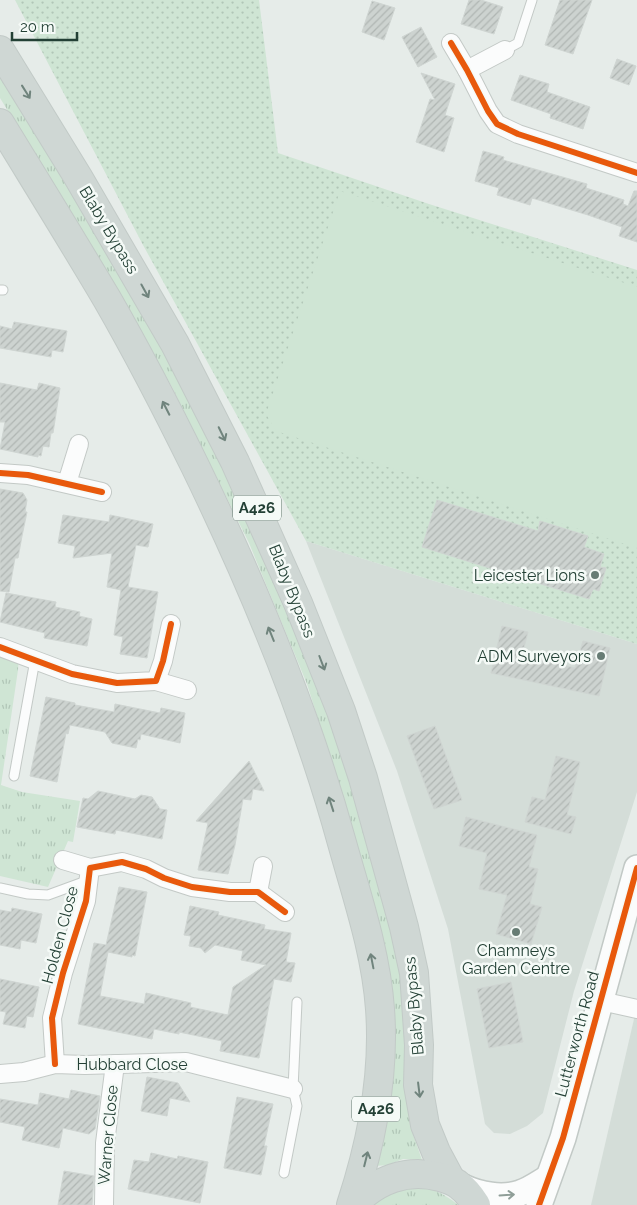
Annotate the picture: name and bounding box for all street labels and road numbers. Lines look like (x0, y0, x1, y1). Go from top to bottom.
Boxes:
street label: Blaby Bypass (75, 183, 143, 278)
road number: A426 (233, 496, 281, 520)
street label: Blaby Bypass (265, 542, 319, 641)
street label: Holden Close (38, 884, 82, 986)
street label: Blaby Bypass (400, 956, 428, 1056)
street label: Lutterworth Road (551, 969, 603, 1099)
street label: Hubbard Close (76, 1055, 188, 1074)
street label: Warner Close (94, 1084, 122, 1186)
road number: A426 (352, 1096, 400, 1122)

